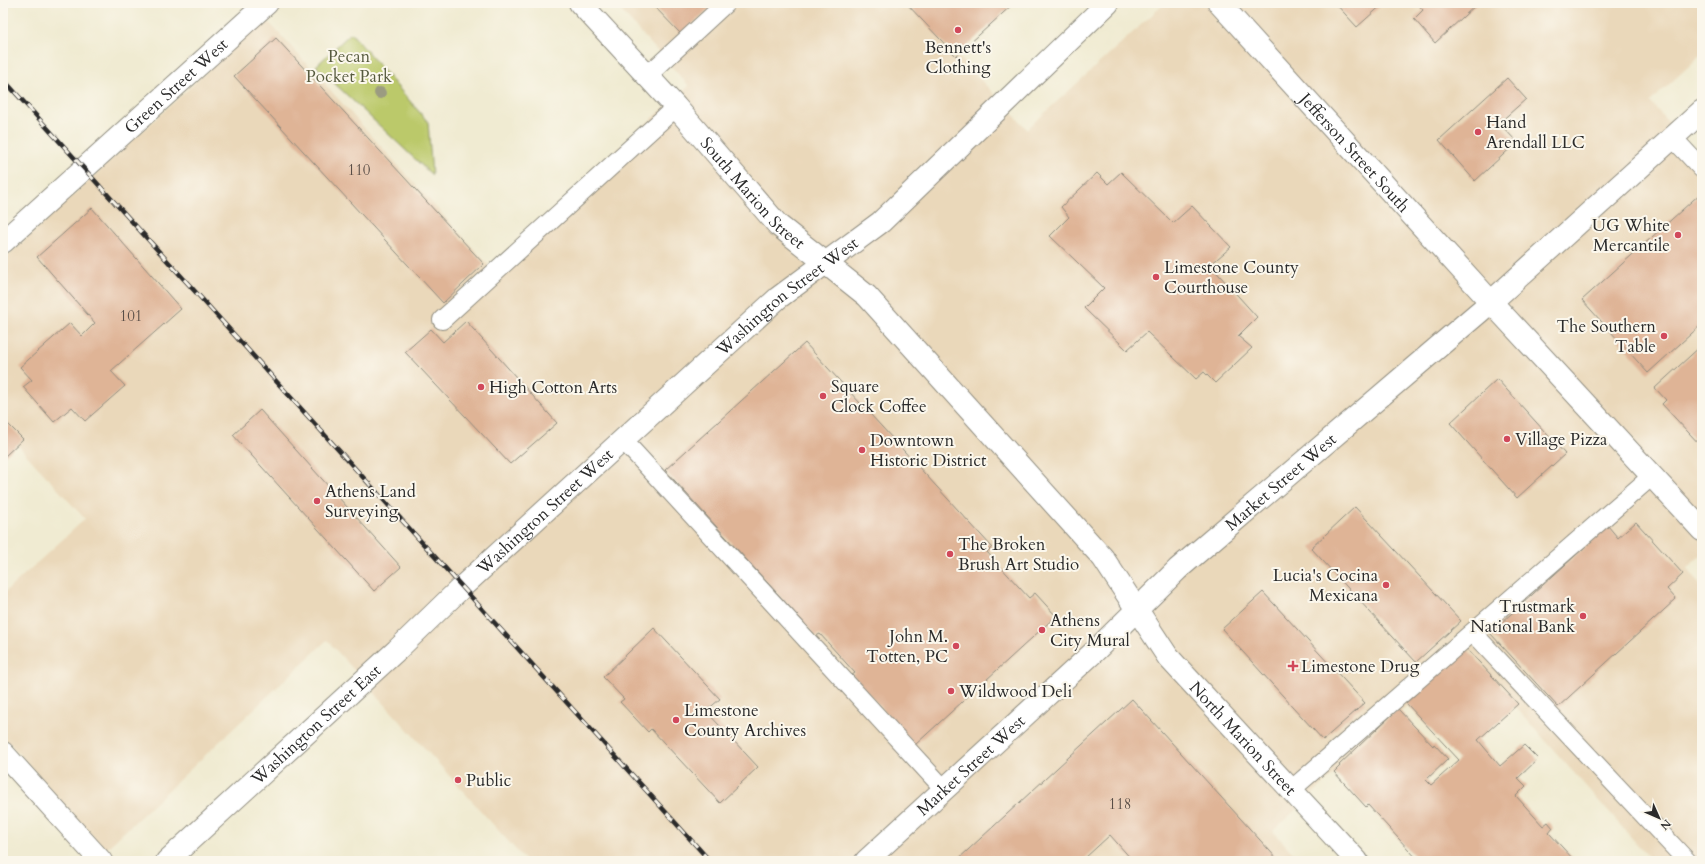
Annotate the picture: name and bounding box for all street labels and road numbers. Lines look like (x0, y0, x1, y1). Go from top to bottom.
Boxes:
street label: Green Street West (119, 32, 233, 139)
street label: Jefferson Street South (1293, 85, 1416, 218)
street label: South Marion Street (695, 132, 811, 254)
street label: Washington Street West (710, 231, 863, 361)
street label: Market Street West (1220, 427, 1341, 536)
street label: Washington Street West (471, 442, 618, 580)
street label: Washington Street East (245, 659, 386, 791)
street label: North Marion Street (1184, 676, 1302, 801)
street label: Market Street West (911, 709, 1030, 821)

